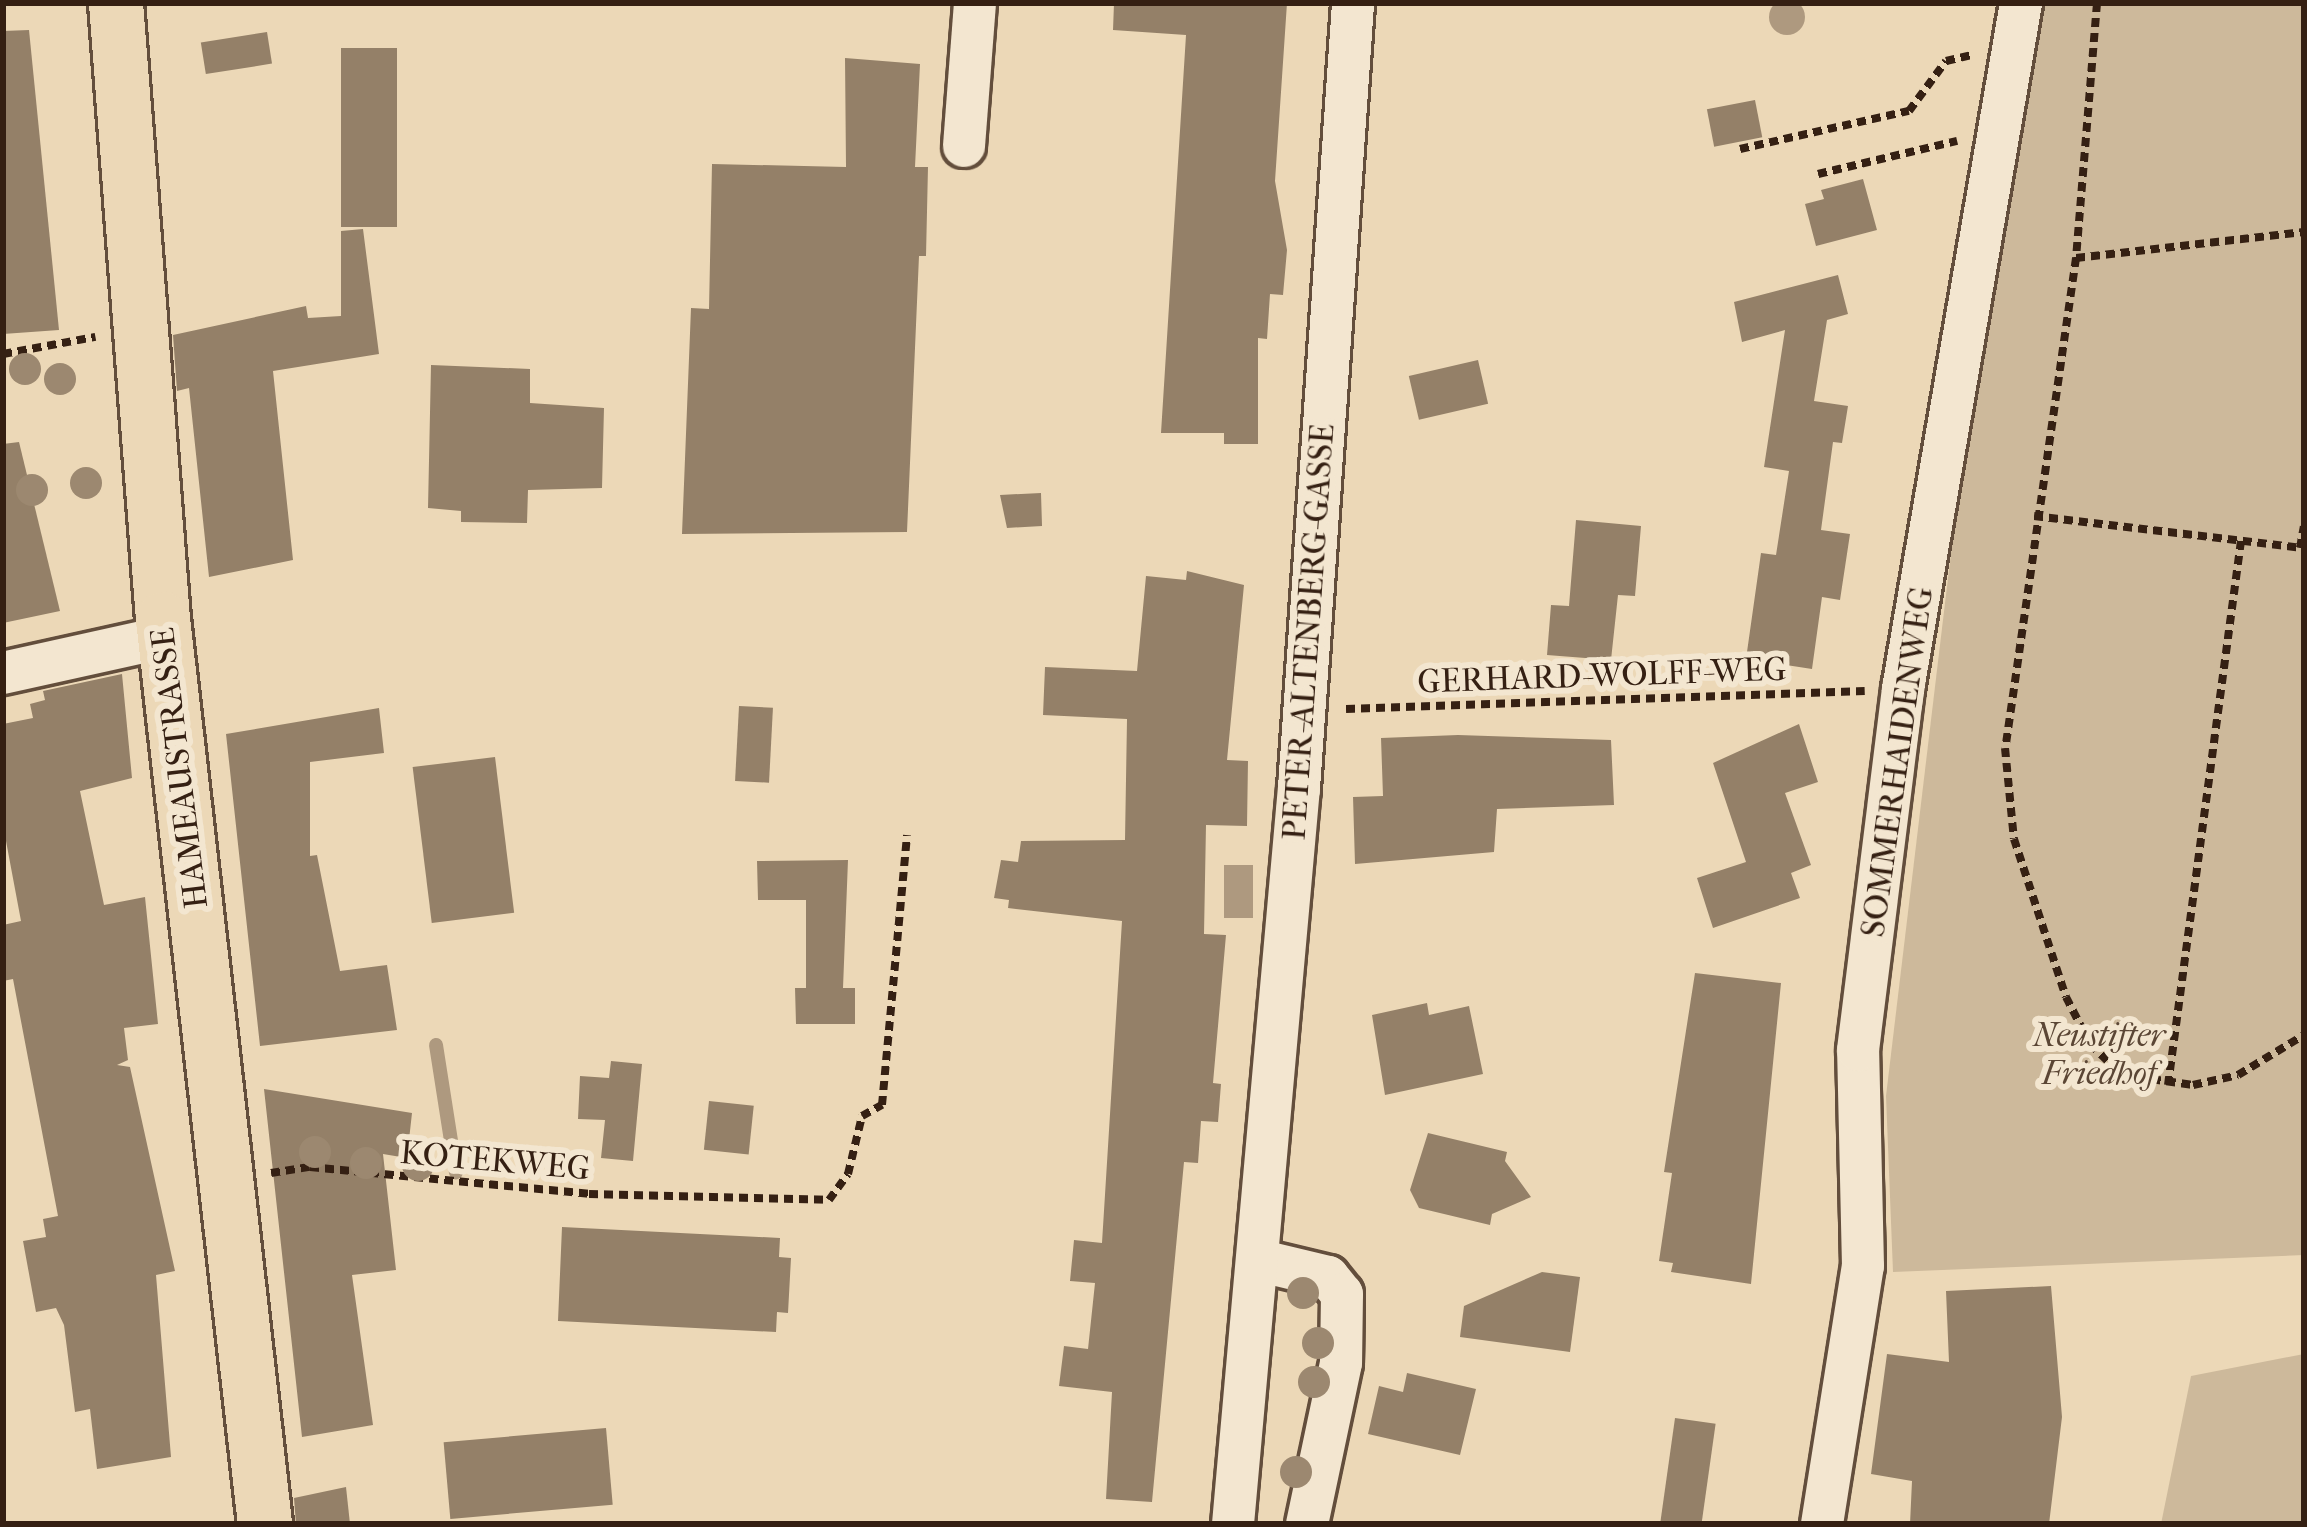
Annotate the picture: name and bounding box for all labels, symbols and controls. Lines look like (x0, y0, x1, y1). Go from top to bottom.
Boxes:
street label: PETER-ALTENBERG-GASSE (1275, 422, 1343, 842)
street label: SOMMERHAIDENWEG (1854, 584, 1942, 940)
street label: HAMEAUSTRASSE (143, 625, 217, 911)
street label: GERHARD-WOLFF-WEG (1417, 650, 1787, 702)
park label: Neustifter Friedhof (2033, 1016, 2165, 1094)
street label: KOTEKWEG (398, 1133, 592, 1189)

